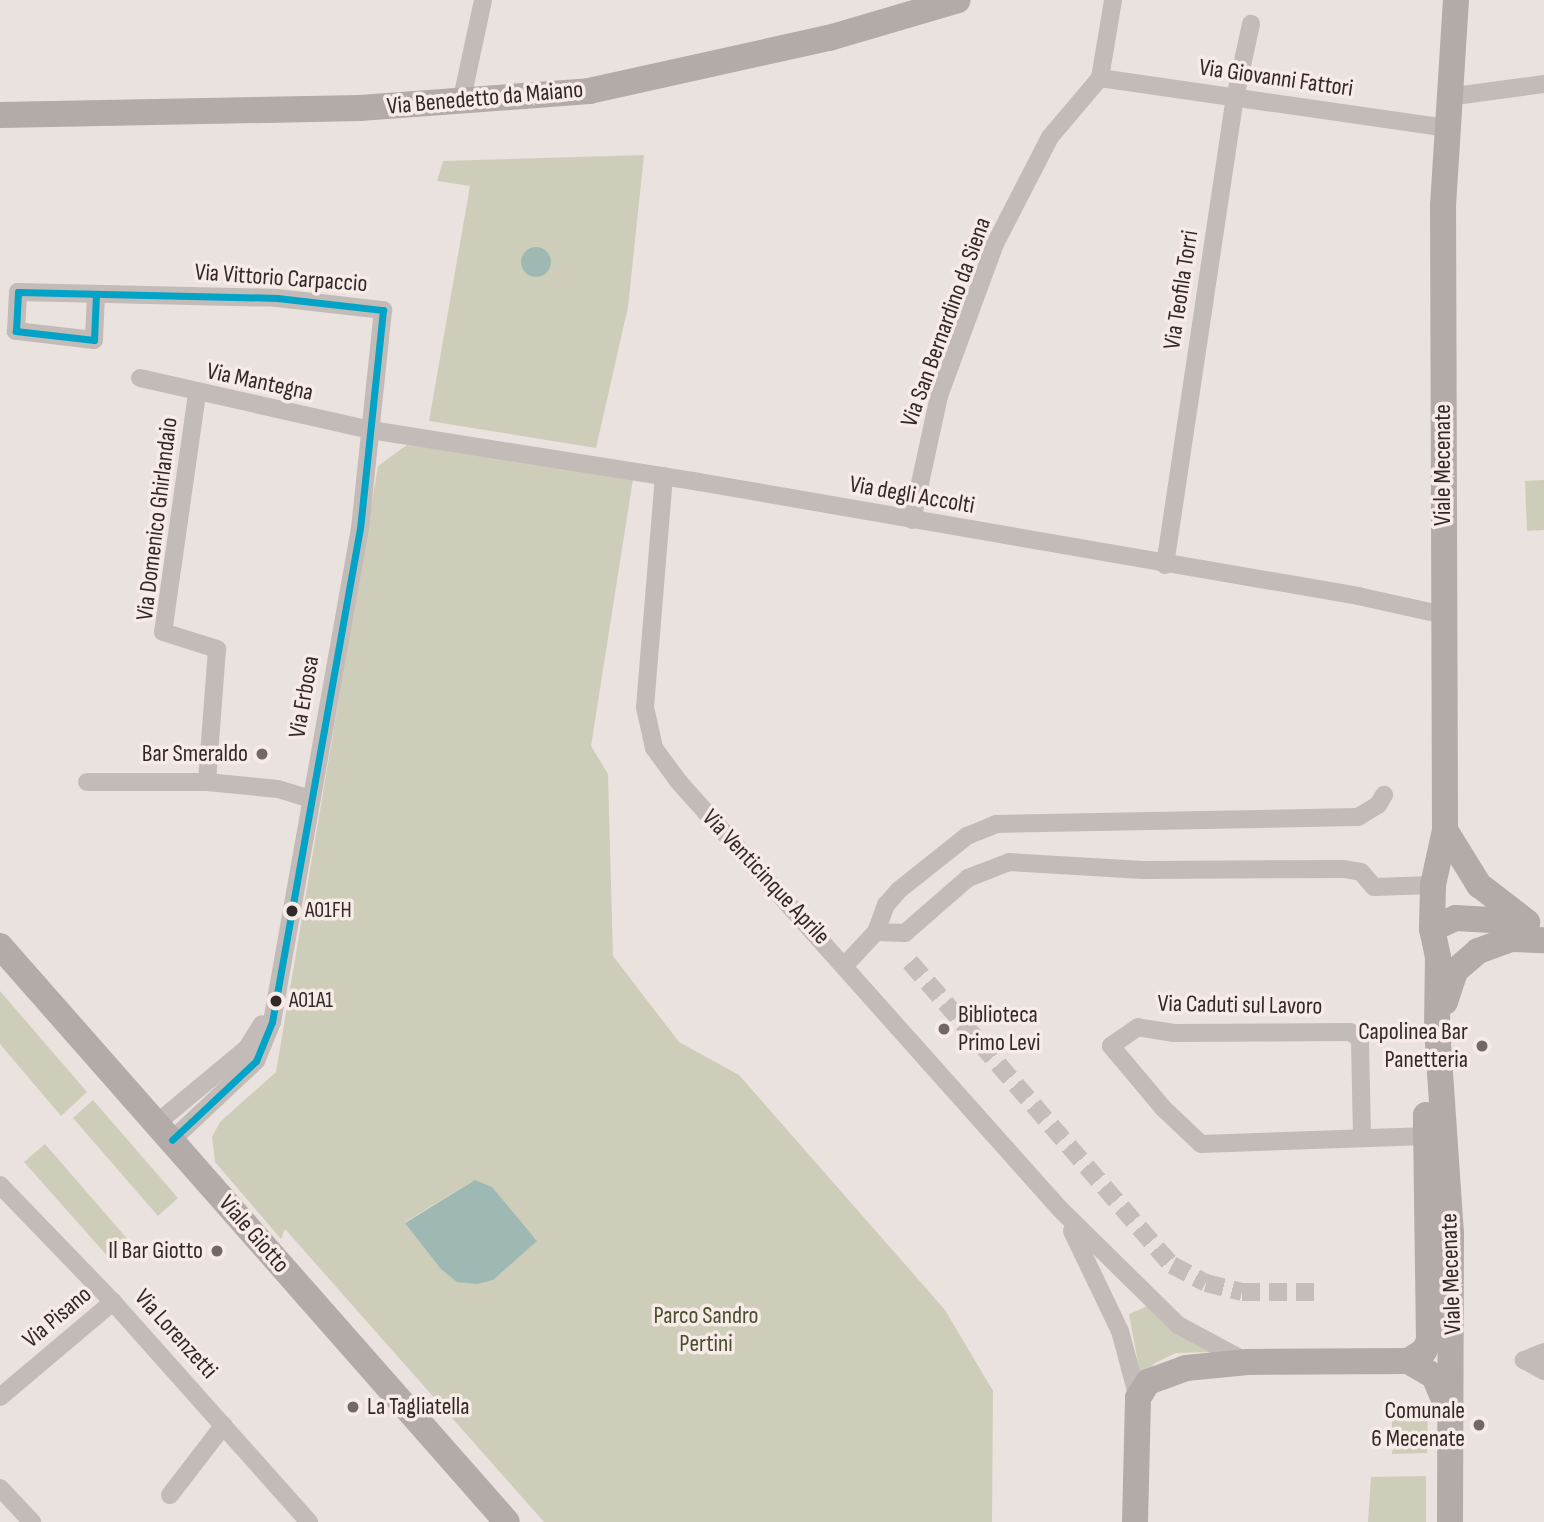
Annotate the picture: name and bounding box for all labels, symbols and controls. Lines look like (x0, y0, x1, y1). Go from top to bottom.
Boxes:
street label: Via Giovanni Fattori (1197, 53, 1355, 103)
street label: Via Benedetto da Maiano (386, 75, 584, 121)
street label: Via San Bernardino da Siena (895, 213, 997, 431)
street label: Via Teofila Torri (1157, 228, 1205, 352)
street label: Via Vittorio Carpaccio (194, 258, 368, 298)
street label: Via Mantegna (204, 357, 316, 407)
street label: Viale Mecenate (1429, 404, 1457, 526)
street label: Via Domenico Ghirlandaio (130, 416, 184, 622)
street label: Via degli Accolti (847, 470, 977, 520)
street label: Via Erbosa (283, 654, 325, 740)
place label: Bar Smeraldo (142, 740, 248, 768)
marker: Bar Smeraldo (254, 746, 270, 762)
street label: Via Venticinque Aprile (696, 803, 836, 951)
place label: A01FH (305, 898, 352, 924)
marker: A01FH (285, 904, 299, 918)
place label: A01A1 (289, 988, 333, 1014)
street label: Via Caduti sul Lavoro (1157, 989, 1323, 1021)
marker: A01A1 (269, 994, 283, 1008)
place label: Biblioteca Primo Levi (958, 1001, 1041, 1057)
place label: Capolinea Bar Panetteria (1358, 1018, 1468, 1074)
marker: Biblioteca Primo Levi (936, 1021, 952, 1037)
marker: Capolinea Bar Panetteria (1474, 1038, 1490, 1054)
street label: Viale Giotto (213, 1189, 295, 1279)
street label: Viale Mecenate (1434, 1213, 1468, 1335)
place label: Il Bar Giotto (108, 1237, 203, 1265)
marker: Il Bar Giotto (209, 1243, 225, 1259)
street label: Via Pisano (17, 1280, 97, 1354)
street label: Via Lorenzetti (128, 1283, 224, 1385)
park label: Parco Sandro Pertini (653, 1302, 759, 1358)
place label: La Tagliatella (367, 1393, 470, 1421)
place label: Comunale 6 Mecenate (1371, 1397, 1465, 1453)
marker: La Tagliatella (345, 1399, 361, 1415)
marker: Comunale 6 Mecenate (1471, 1417, 1487, 1433)

